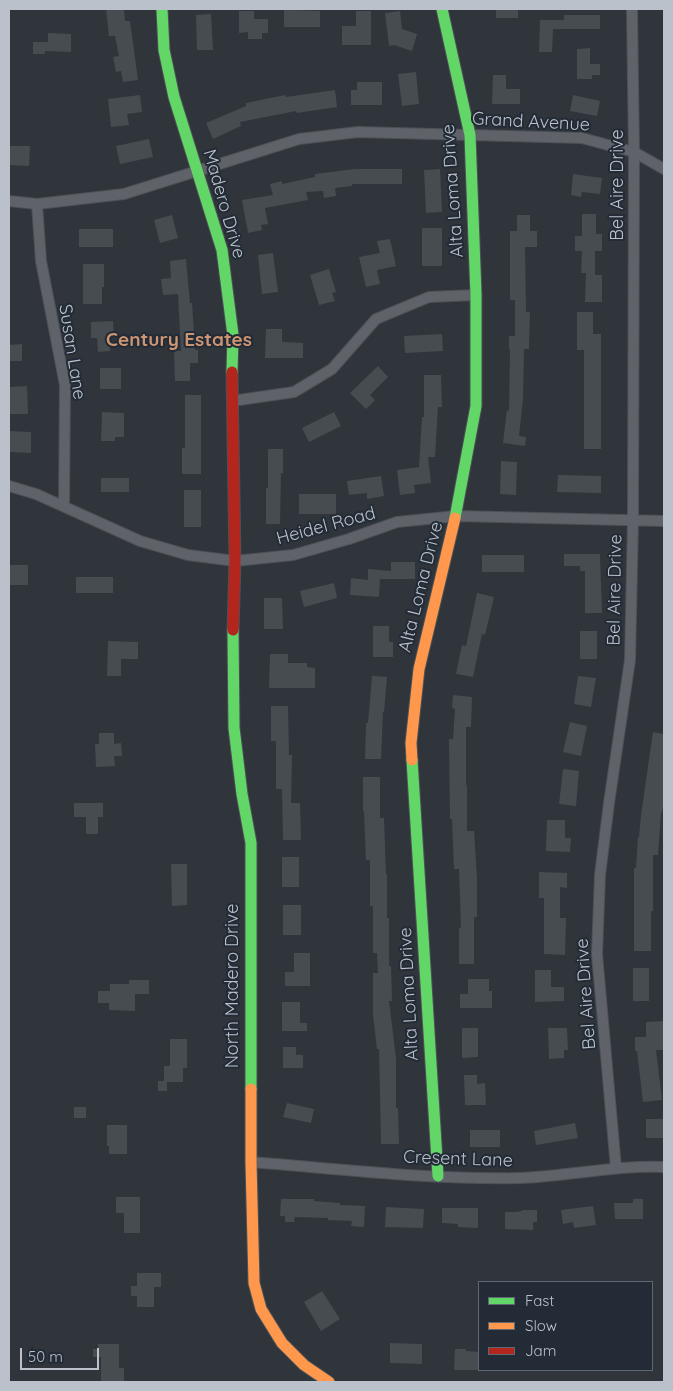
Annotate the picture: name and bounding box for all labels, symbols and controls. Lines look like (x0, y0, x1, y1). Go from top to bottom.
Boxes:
street label: Grand Avenue (472, 108, 590, 136)
street label: Alta Loma Drive (438, 124, 468, 258)
street label: Bel Aire Drive (607, 129, 629, 241)
street label: Madero Drive (198, 147, 250, 261)
street label: Susan Lane (54, 303, 90, 401)
district label: Century Estates (106, 329, 252, 351)
street label: Heidel Road (274, 502, 378, 550)
street label: Alta Loma Drive (394, 520, 448, 654)
street label: Bel Aire Drive (603, 534, 627, 646)
street label: North Madero Drive (222, 904, 244, 1068)
street label: Alta Loma Drive (395, 927, 423, 1061)
street label: Bel Aire Drive (571, 938, 601, 1050)
street label: Cresent Lane (403, 1146, 513, 1172)
legend (478, 1281, 653, 1371)
text: Fast (525, 1291, 554, 1310)
text: Slow (525, 1316, 557, 1335)
scale bar (22, 1338, 101, 1370)
text: Jam (525, 1341, 556, 1360)
text: 50 m (28, 1347, 63, 1366)

